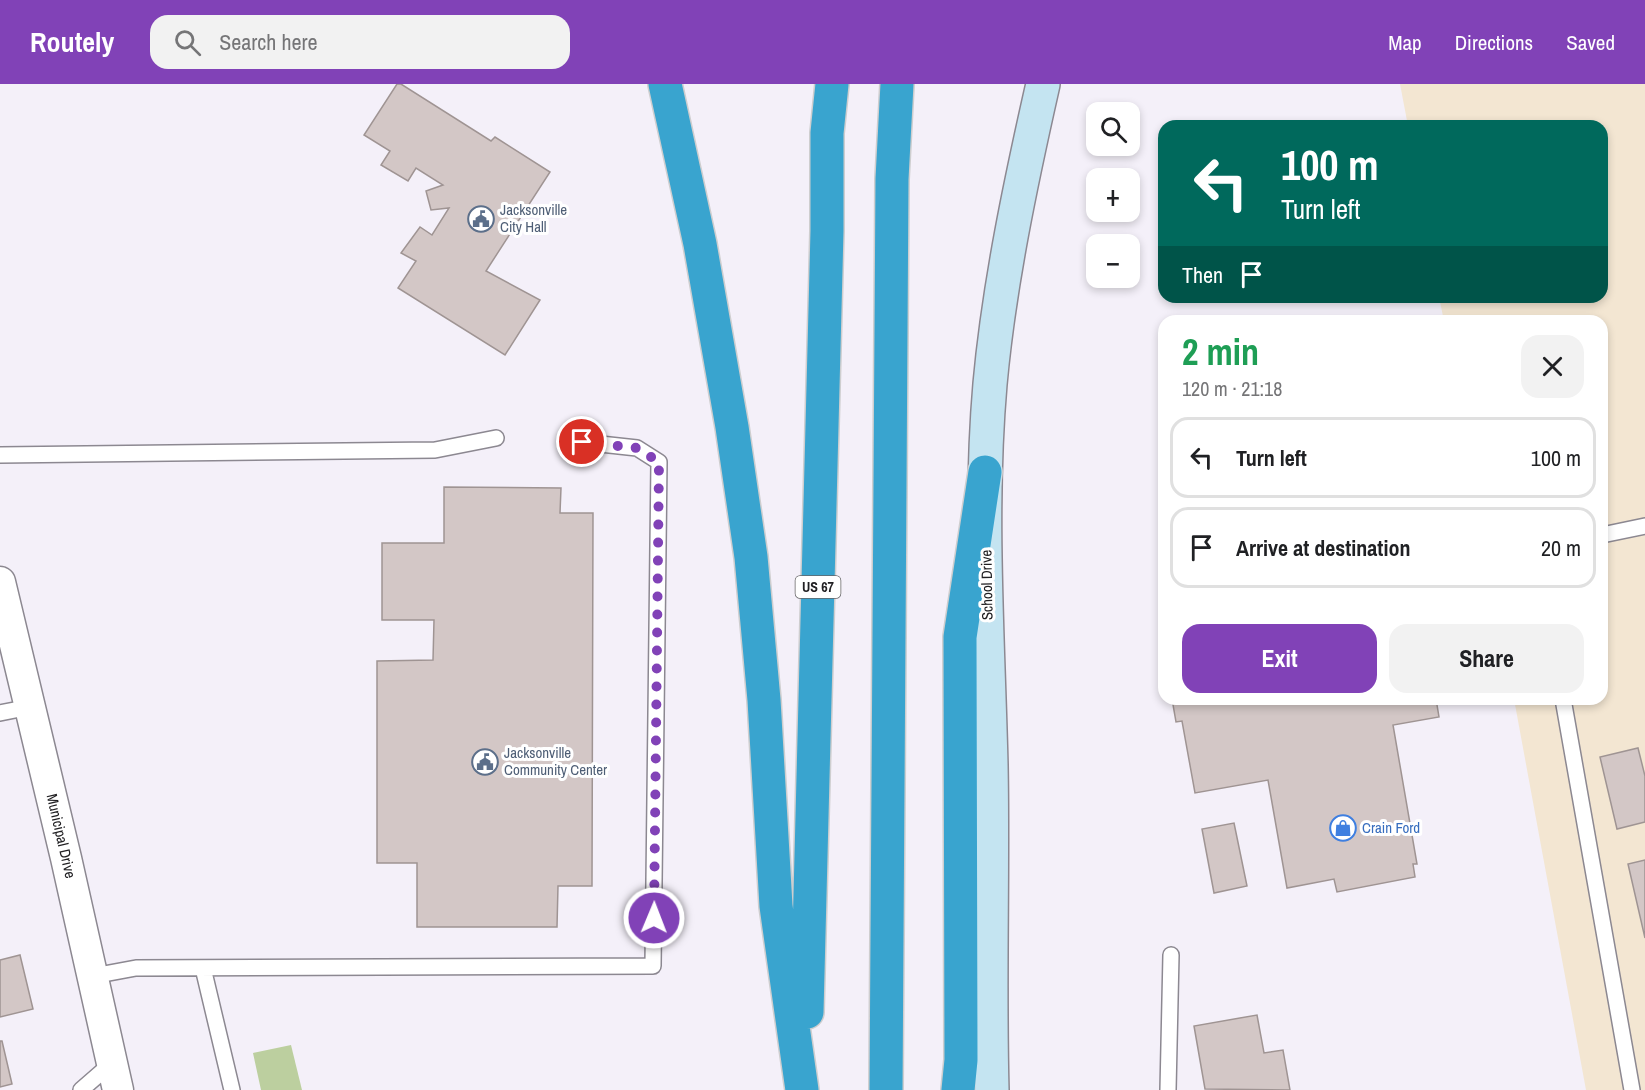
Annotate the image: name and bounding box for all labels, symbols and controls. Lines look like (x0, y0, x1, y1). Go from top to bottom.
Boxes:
search box (150, 15, 570, 69)
text: Routely (30, 23, 114, 61)
icon: search (171, 26, 204, 59)
text: Search here (219, 27, 317, 57)
text: Map (1388, 28, 1422, 57)
text: Directions (1455, 28, 1533, 57)
text: Saved (1566, 28, 1615, 57)
map controls (1086, 102, 1140, 288)
button: search (1086, 102, 1140, 156)
text: 100 m (1281, 137, 1379, 193)
icon: left (1182, 144, 1260, 222)
button: + (1086, 168, 1140, 222)
text: Turn left (1281, 191, 1360, 227)
place label: Jacksonville City Hall (500, 199, 567, 237)
public building icon: Jacksonville City Hall (466, 204, 496, 234)
button: − (1086, 234, 1140, 288)
icon: arrive (1235, 258, 1268, 291)
text: Then (1182, 260, 1223, 290)
text: 2 min (1182, 328, 1259, 376)
button: close (1521, 335, 1584, 398)
text: 120 m · 21:18 (1182, 375, 1282, 402)
pin (556, 416, 607, 467)
icon: arrive (565, 425, 598, 458)
icon: left (1185, 441, 1218, 474)
text: Turn left (1236, 443, 1307, 473)
text: 100 m (1531, 443, 1581, 473)
icon: arrive (1185, 531, 1218, 564)
text: Arrive at destination (1236, 533, 1410, 563)
text: 20 m (1541, 533, 1581, 563)
street label: School Drive (975, 549, 998, 620)
road number: US 67 (796, 576, 840, 598)
button: Exit (1182, 624, 1377, 693)
button: Share (1389, 624, 1584, 693)
place label: Jacksonville Community Center (504, 742, 607, 780)
public building icon: Jacksonville Community Center (470, 747, 500, 777)
street label: Municipal Drive (42, 792, 81, 880)
shop icon: Crain Ford (1328, 813, 1358, 843)
place label: Crain Ford (1362, 817, 1420, 838)
position arrow (622, 886, 686, 950)

